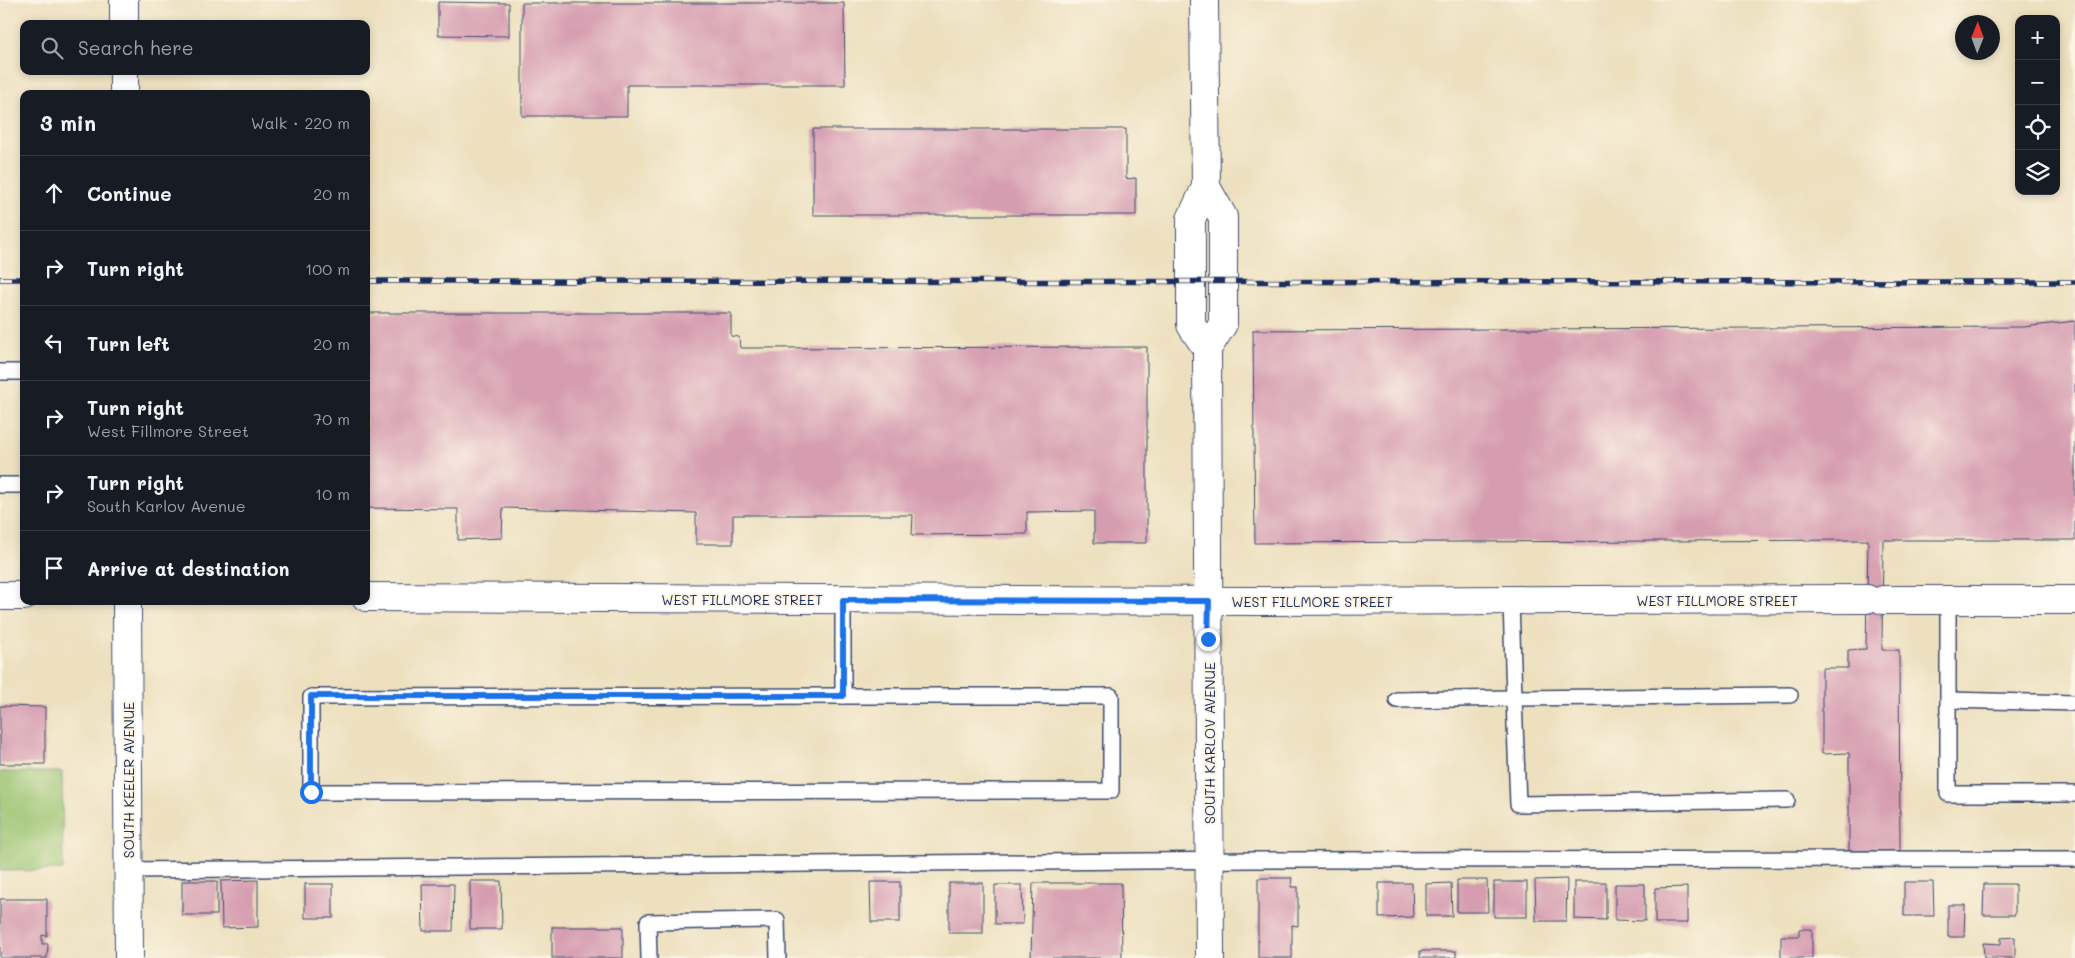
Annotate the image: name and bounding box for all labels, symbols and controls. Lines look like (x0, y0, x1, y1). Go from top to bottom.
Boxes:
north arrow (1955, 15, 2000, 60)
map controls (2015, 15, 2060, 195)
button: + (2015, 15, 2060, 60)
search box (20, 20, 370, 75)
icon: search (38, 34, 66, 62)
text: Search here (78, 35, 194, 60)
button: − (2015, 60, 2060, 105)
button: locate (2015, 105, 2060, 150)
text: 3 min (40, 109, 96, 136)
text: Walk · 220 m (251, 112, 350, 133)
button: layers (2015, 150, 2060, 195)
icon: ahead (40, 179, 68, 207)
text: Continue (87, 181, 172, 206)
text: 20 m (313, 183, 350, 204)
icon: right (40, 254, 68, 282)
text: Turn right (87, 256, 184, 281)
text: 100 m (305, 258, 350, 279)
icon: left (40, 329, 68, 357)
text: Turn left (87, 331, 170, 356)
text: 20 m (313, 333, 350, 354)
text: Turn right (87, 395, 184, 420)
icon: right (40, 404, 68, 432)
text: 70 m (313, 408, 350, 429)
text: West Fillmore Street (87, 420, 249, 441)
text: Turn right (87, 470, 184, 495)
icon: right (40, 479, 68, 507)
text: 10 m (315, 483, 350, 504)
text: South Karlov Avenue (87, 495, 246, 516)
icon: arrive (40, 554, 68, 582)
text: Arrive at destination (87, 556, 290, 581)
street label: WEST FILLMORE STREET (661, 590, 823, 609)
street label: WEST FILLMORE STREET (1636, 591, 1798, 610)
street label: WEST FILLMORE STREET (1231, 592, 1393, 611)
route end (1197, 628, 1220, 651)
street label: SOUTH KARLOV AVENUE (1200, 662, 1219, 824)
street label: SOUTH KEELER AVENUE (119, 702, 138, 858)
route start (300, 781, 323, 804)

